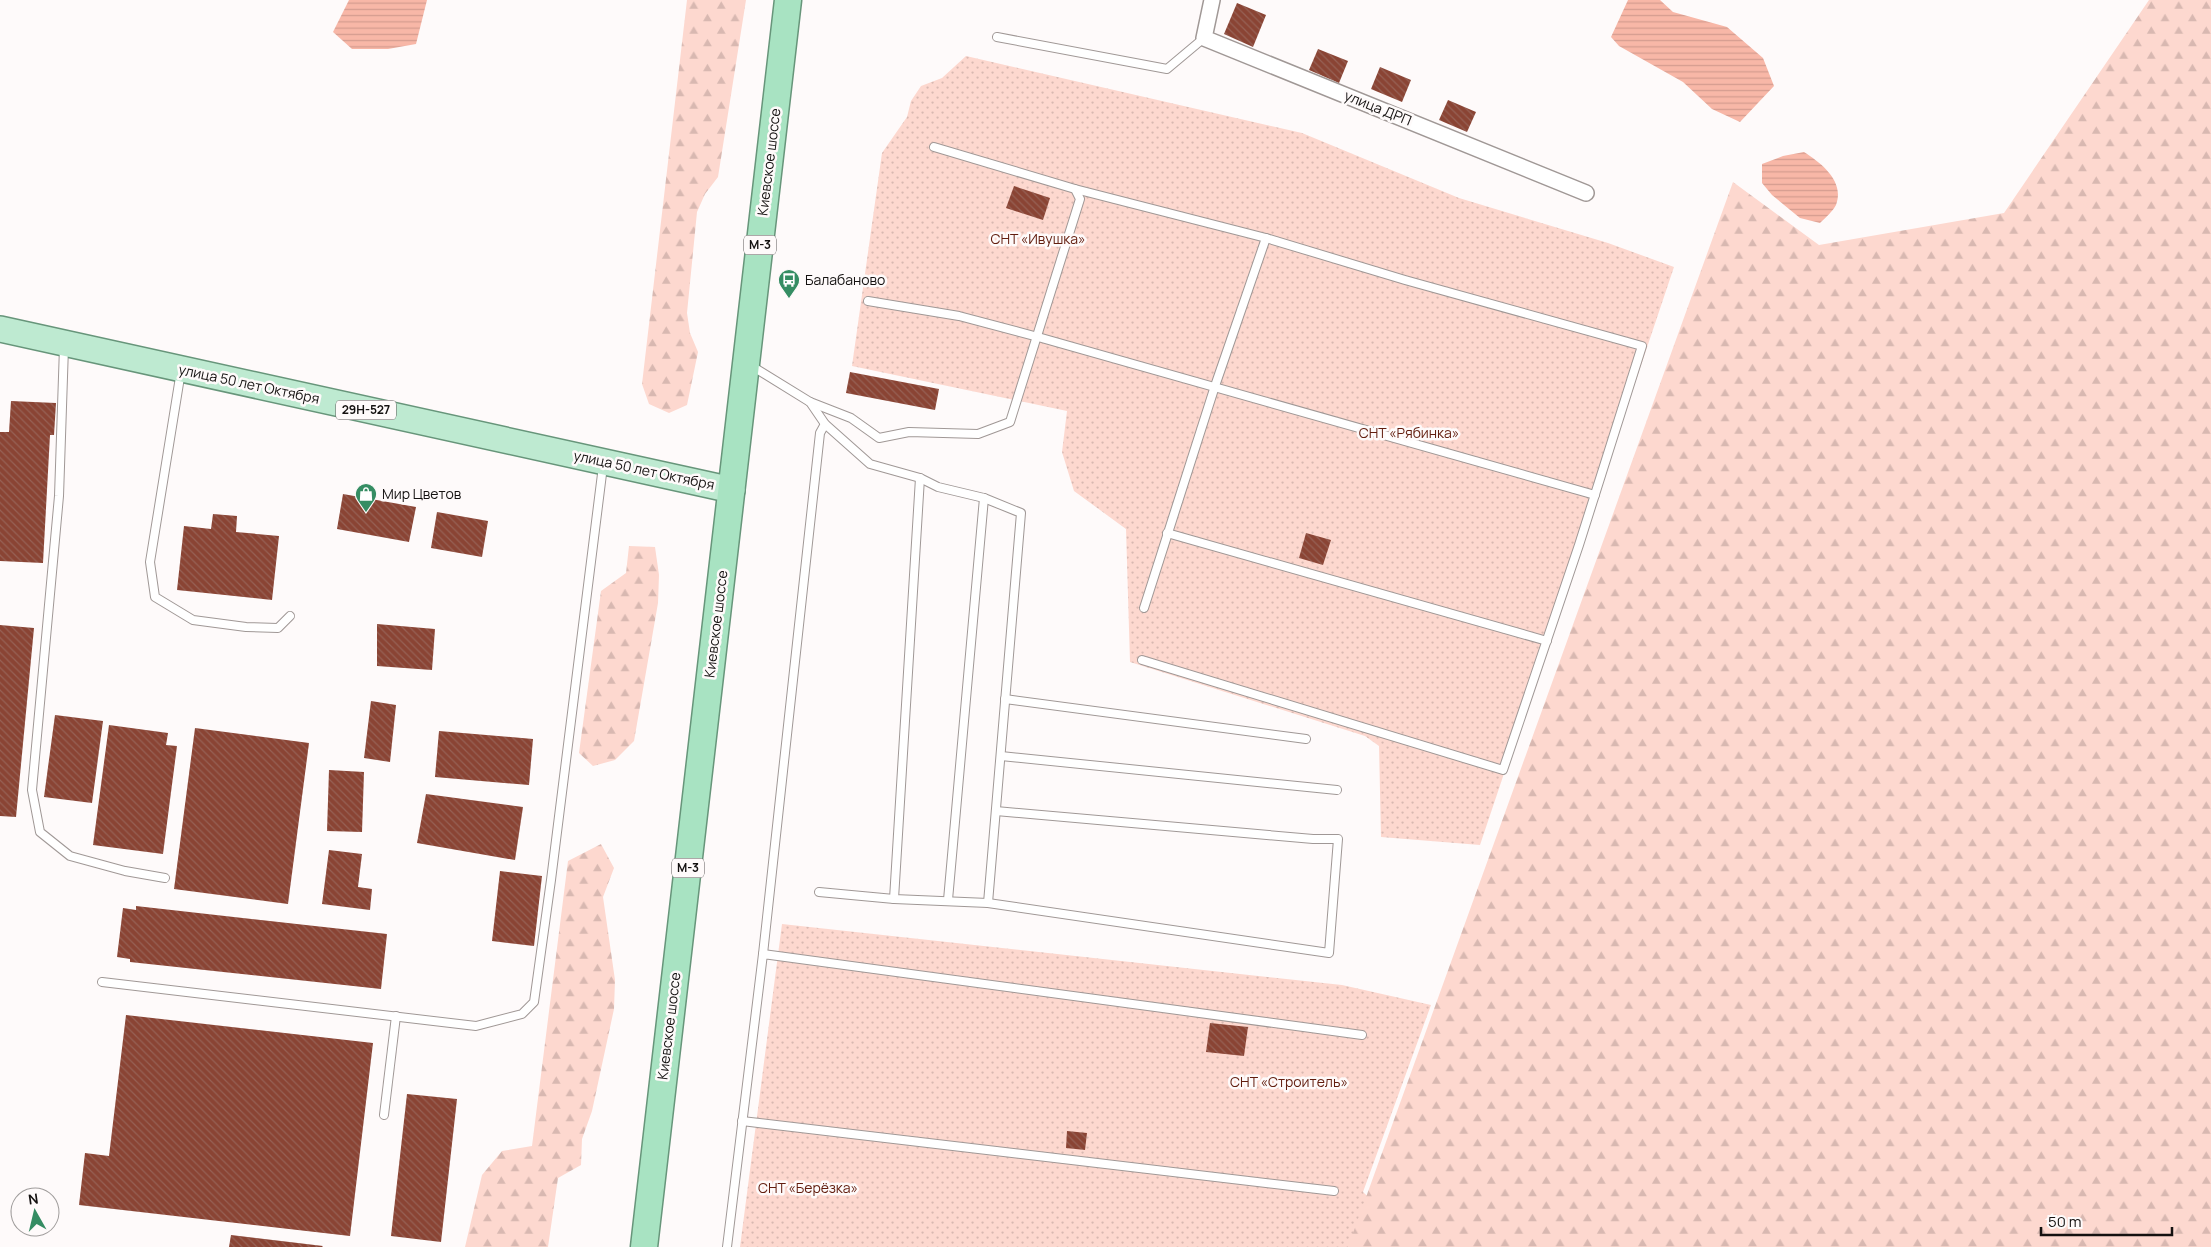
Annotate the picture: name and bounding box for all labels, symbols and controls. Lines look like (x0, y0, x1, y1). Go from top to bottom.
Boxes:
street label: улица ДРП (1342, 85, 1415, 130)
street label: Киевское шоссе (752, 107, 785, 217)
park label: СНТ «Ивушка» (990, 229, 1086, 248)
road number: М-3 (744, 236, 776, 254)
bus stop icon: Балабаново (777, 268, 801, 299)
place label: Балабаново (805, 270, 885, 289)
street label: улица 50 лет Октября (177, 359, 321, 408)
road number: 29Н-527 (336, 400, 396, 420)
park label: СНТ «Рябинка» (1359, 423, 1459, 442)
street label: улица 50 лет Октября (572, 445, 716, 494)
shop icon: Мир Цветов (354, 482, 378, 513)
place label: Мир Цветов (382, 484, 462, 503)
street label: Киевское шоссе (699, 569, 732, 679)
road number: М-3 (672, 858, 704, 878)
street label: Киевское шоссе (652, 971, 685, 1081)
park label: СНТ «Строитель» (1230, 1072, 1348, 1091)
park label: СНТ «Берёзка» (758, 1178, 858, 1197)
north arrow (10, 1187, 60, 1237)
text: N (27, 1189, 39, 1209)
scale bar (2041, 1204, 2172, 1236)
text: 50 m (2048, 1211, 2082, 1232)

